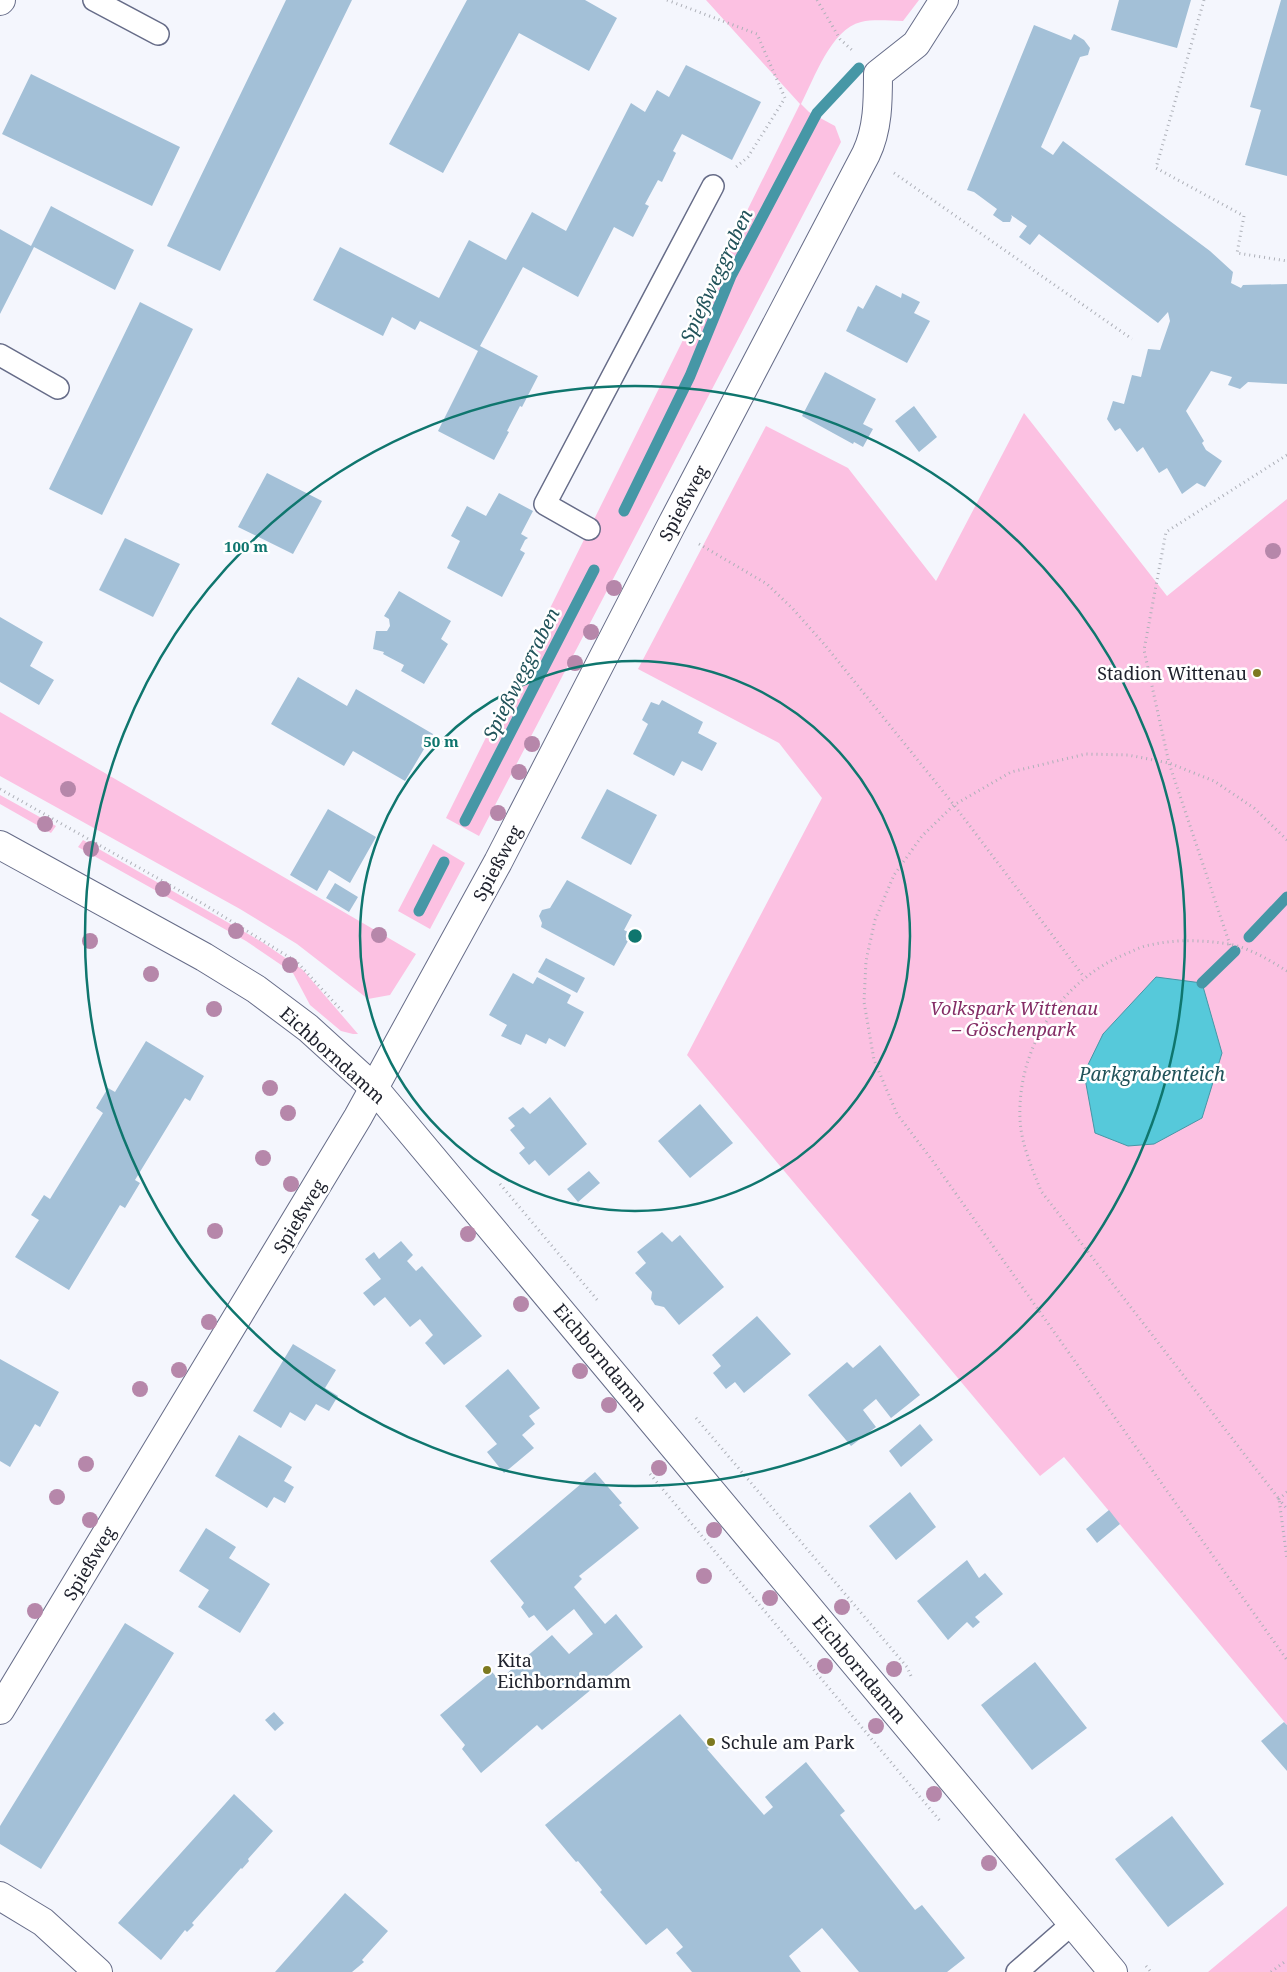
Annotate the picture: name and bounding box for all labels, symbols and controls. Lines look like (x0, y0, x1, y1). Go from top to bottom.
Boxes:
water label: Spießweggraben (674, 204, 759, 347)
street label: Spießweg (653, 461, 713, 545)
text: 100 m (224, 536, 268, 556)
water label: Spießweggraben (476, 603, 566, 745)
place label: Stadion Wittenau (1097, 661, 1248, 685)
marker: Stadion Wittenau (1251, 667, 1263, 679)
text: 50 m (423, 731, 459, 751)
street label: Spießweg (467, 821, 527, 905)
centre of rings (626, 927, 644, 945)
park label: Volkspark Wittenau – Göschenpark (930, 996, 1098, 1041)
street label: Eichborndamm (275, 1001, 391, 1109)
water label: Parkgrabenteich (1078, 1061, 1226, 1087)
street label: Spießweg (267, 1174, 331, 1258)
street label: Eichborndamm (549, 1298, 653, 1416)
street label: Spießweg (57, 1521, 121, 1605)
street label: Eichborndamm (808, 1610, 912, 1728)
place label: Kita Eichborndamm (497, 1648, 631, 1693)
marker: Kita Eichborndamm (481, 1664, 493, 1676)
place label: Schule am Park (721, 1730, 855, 1754)
marker: Schule am Park (705, 1736, 717, 1748)

